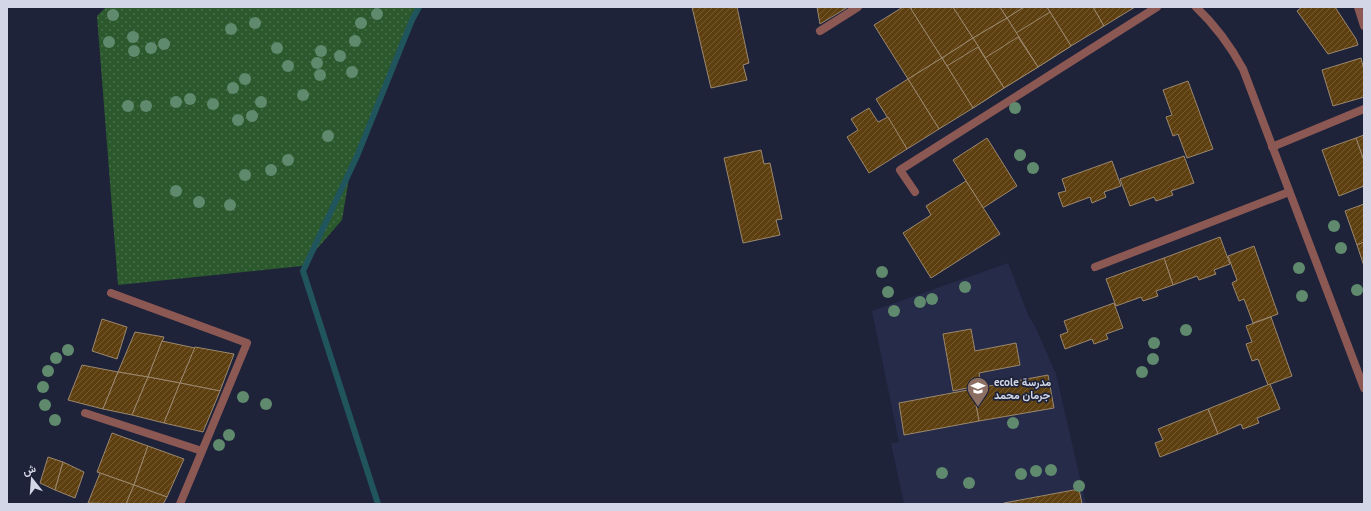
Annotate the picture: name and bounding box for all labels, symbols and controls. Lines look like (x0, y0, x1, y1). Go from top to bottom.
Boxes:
school or university icon: ecole مدرسة جرمان محمد (965, 375, 991, 408)
place label: ecole مدرسة جرمان محمد (994, 375, 1051, 402)
north arrow (12, 459, 52, 499)
text: ش (21, 461, 37, 478)

